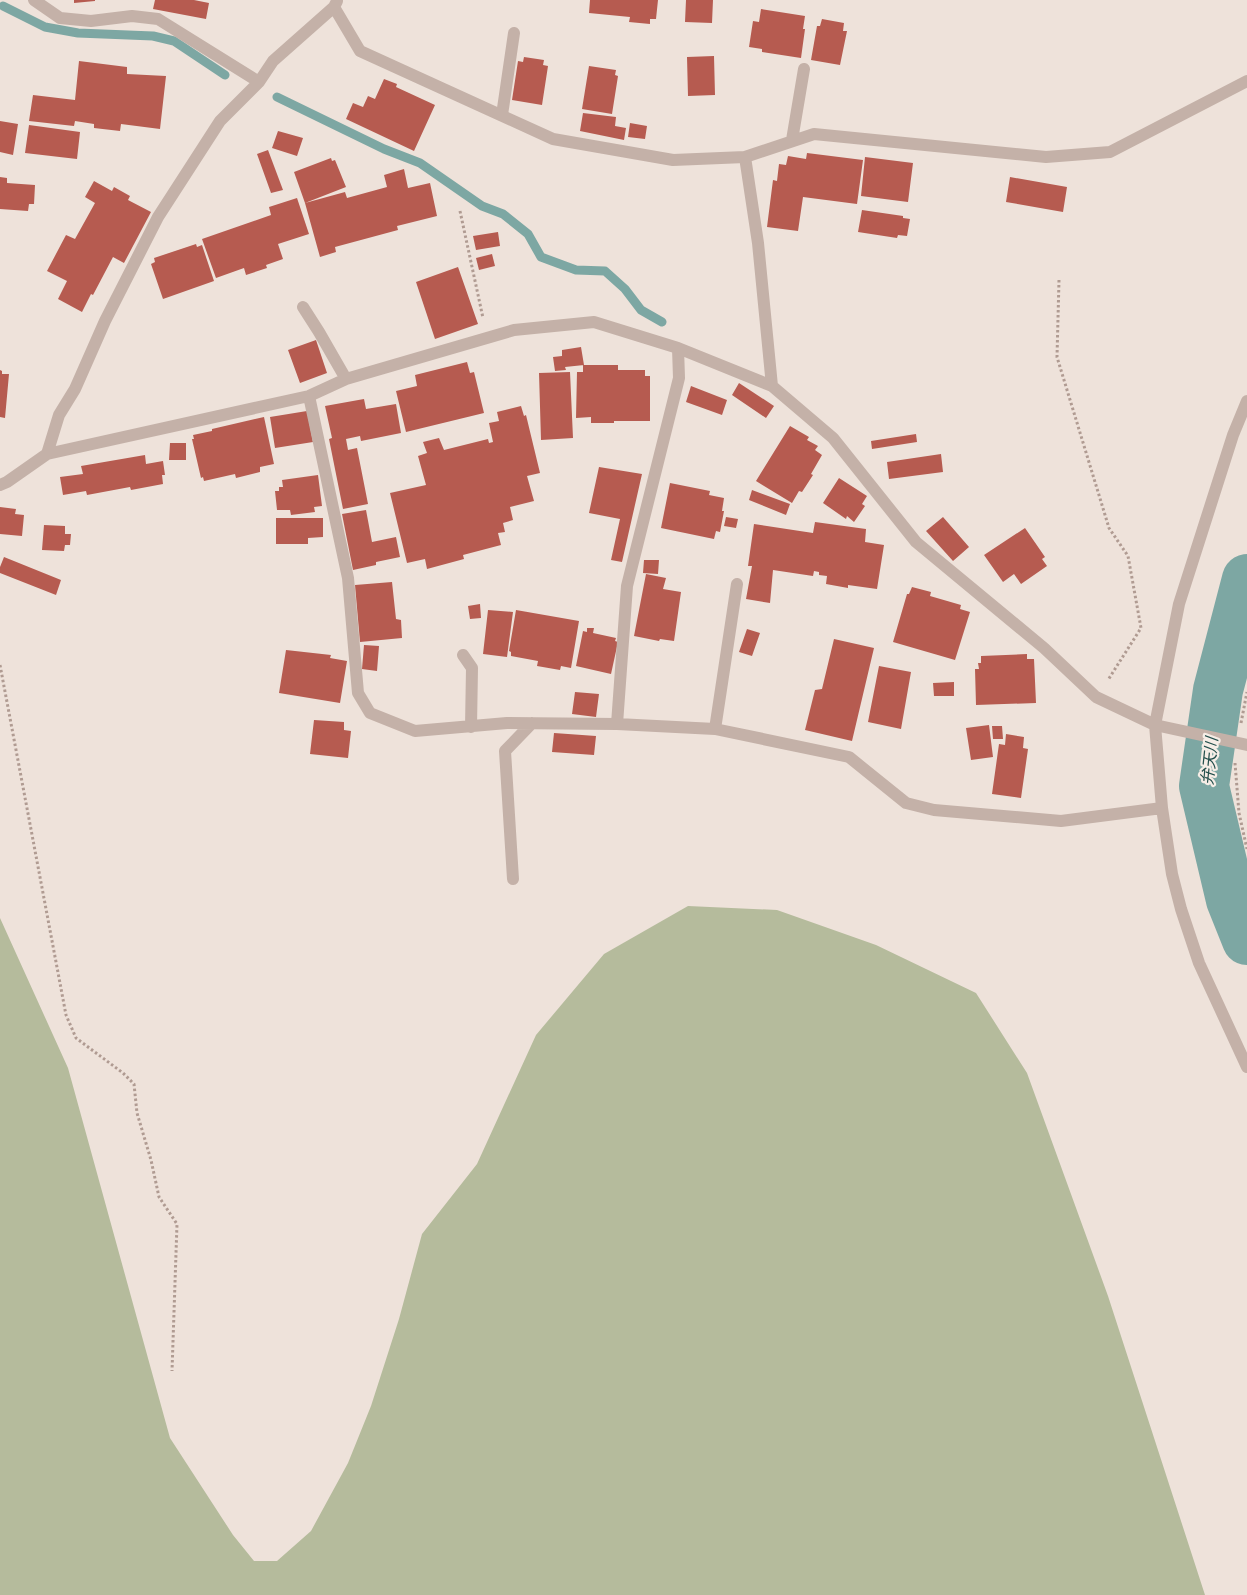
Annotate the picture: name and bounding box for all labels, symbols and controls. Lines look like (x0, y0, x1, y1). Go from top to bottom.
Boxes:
water label: 弁天川 (1197, 734, 1222, 786)

